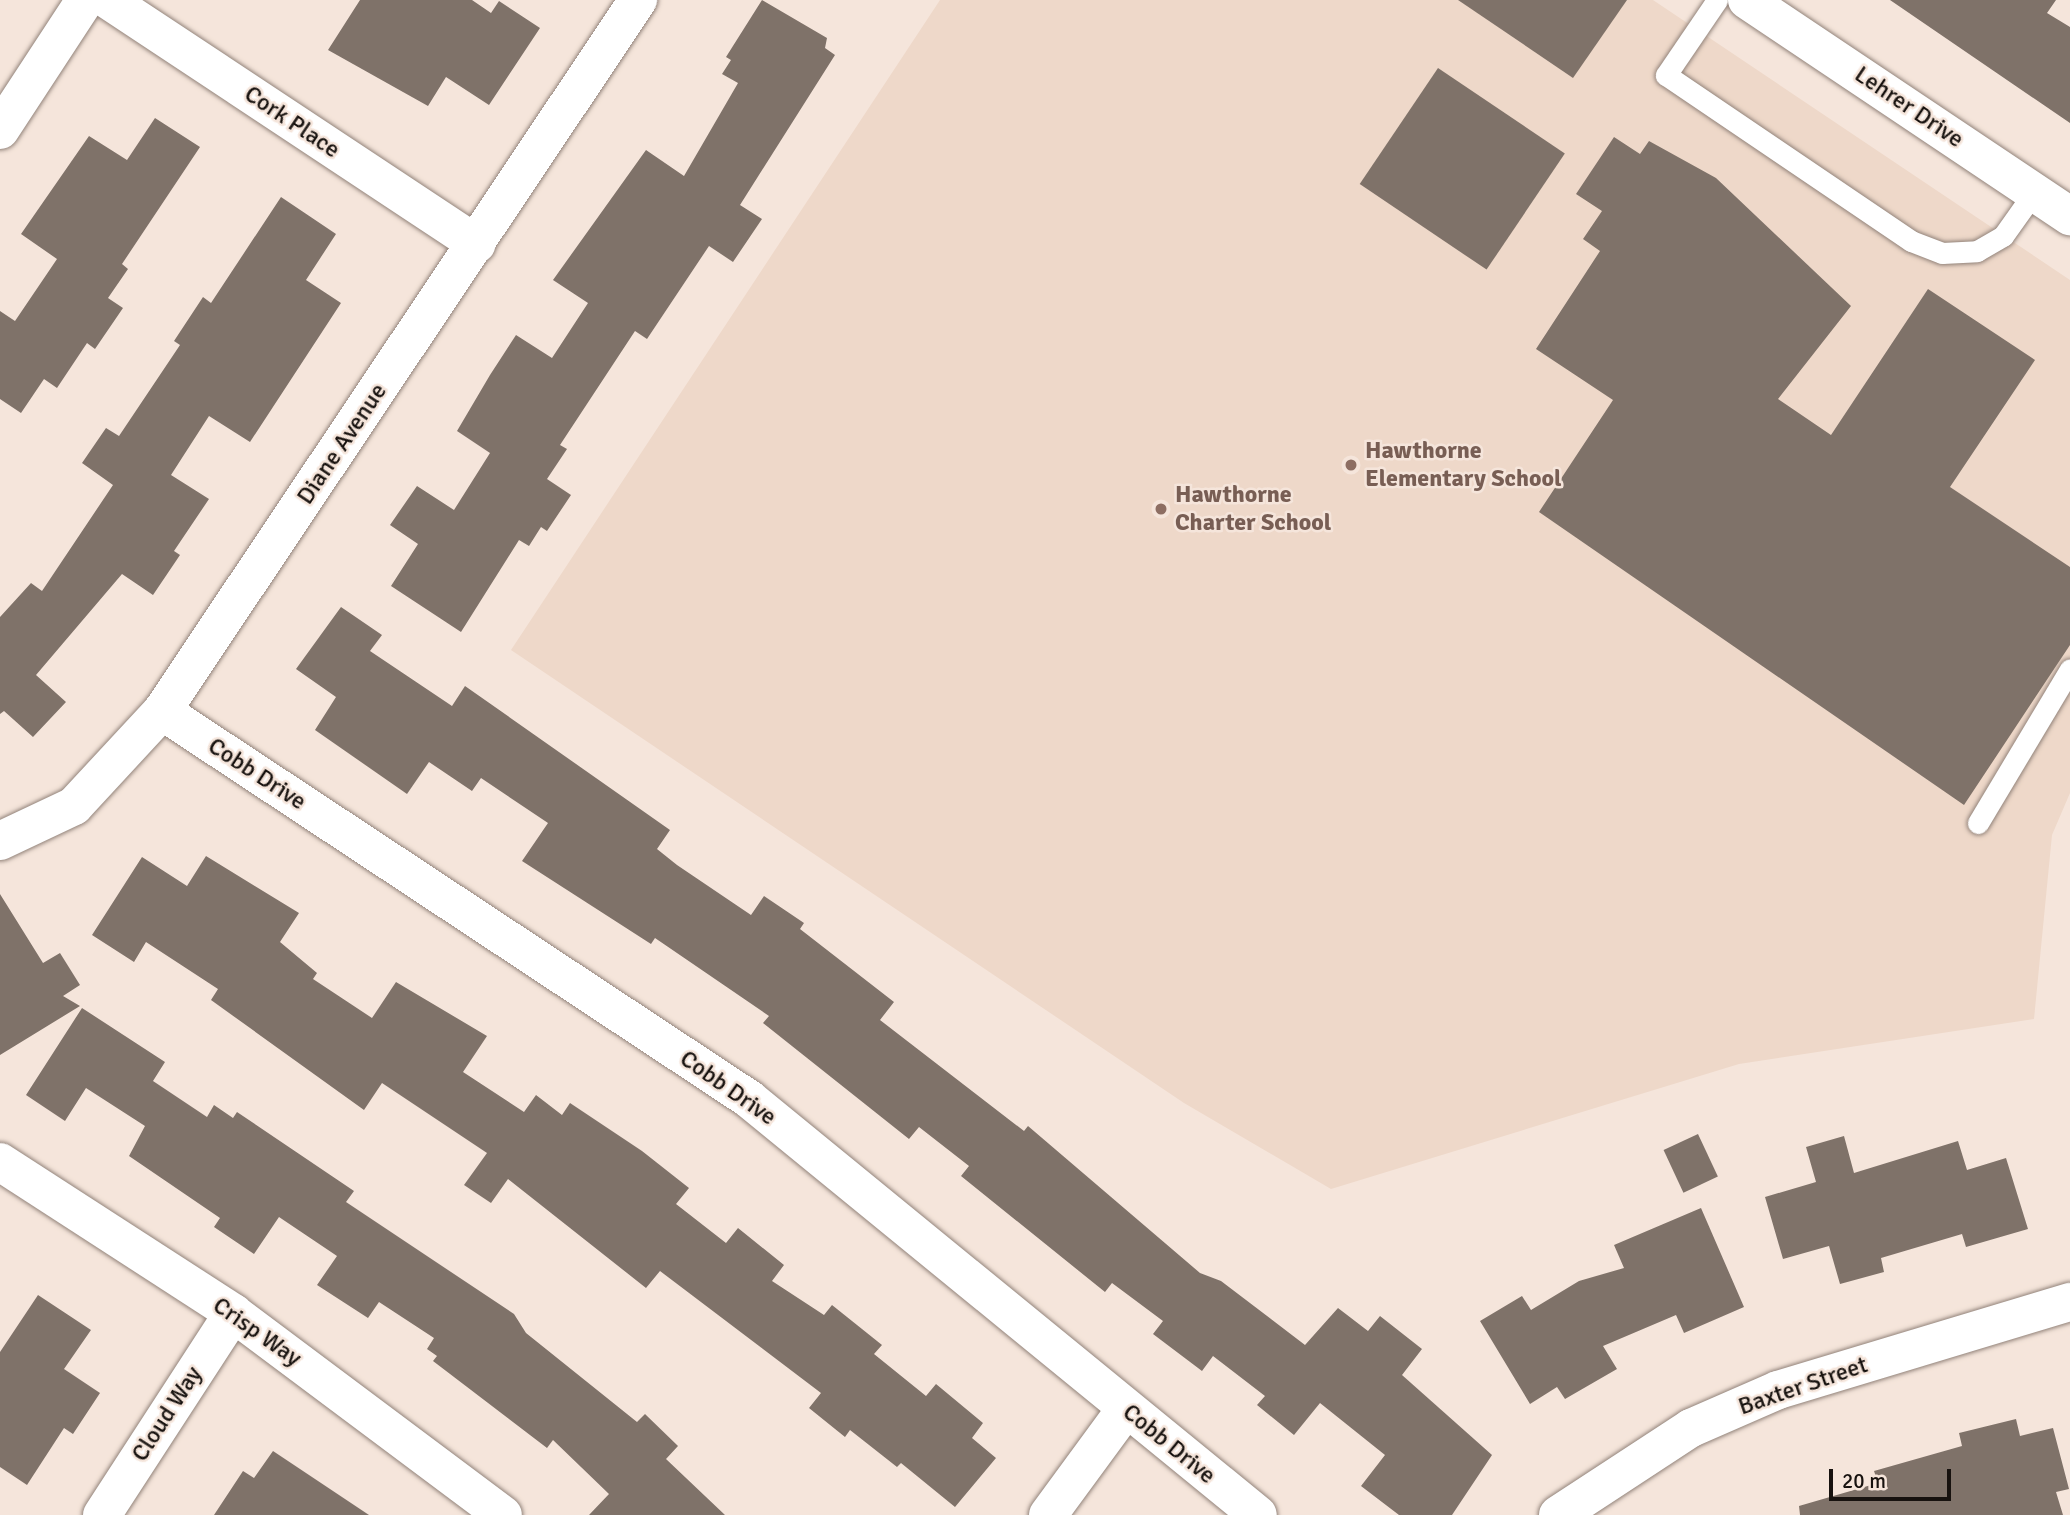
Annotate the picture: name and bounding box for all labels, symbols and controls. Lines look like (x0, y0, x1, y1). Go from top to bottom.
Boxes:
street label: Lehrer Drive (1849, 60, 1969, 154)
street label: Cork Place (239, 80, 345, 164)
street label: Diane Avenue (291, 378, 393, 510)
place label: Hawthorne Elementary School (1365, 437, 1562, 493)
marker: Hawthorne Elementary School (1343, 457, 1359, 473)
place label: Hawthorne Charter School (1175, 481, 1331, 537)
marker: Hawthorne Charter School (1153, 501, 1169, 517)
street label: Cobb Drive (203, 732, 311, 816)
street label: Cobb Drive (674, 1044, 782, 1132)
street label: Crisp Way (207, 1291, 307, 1373)
street label: Baxter Street (1735, 1350, 1871, 1422)
street label: Cloud Way (126, 1361, 208, 1467)
street label: Cobb Drive (1117, 1398, 1221, 1490)
scale bar (1832, 1456, 1954, 1500)
text: 20 m (1842, 1468, 1886, 1494)

